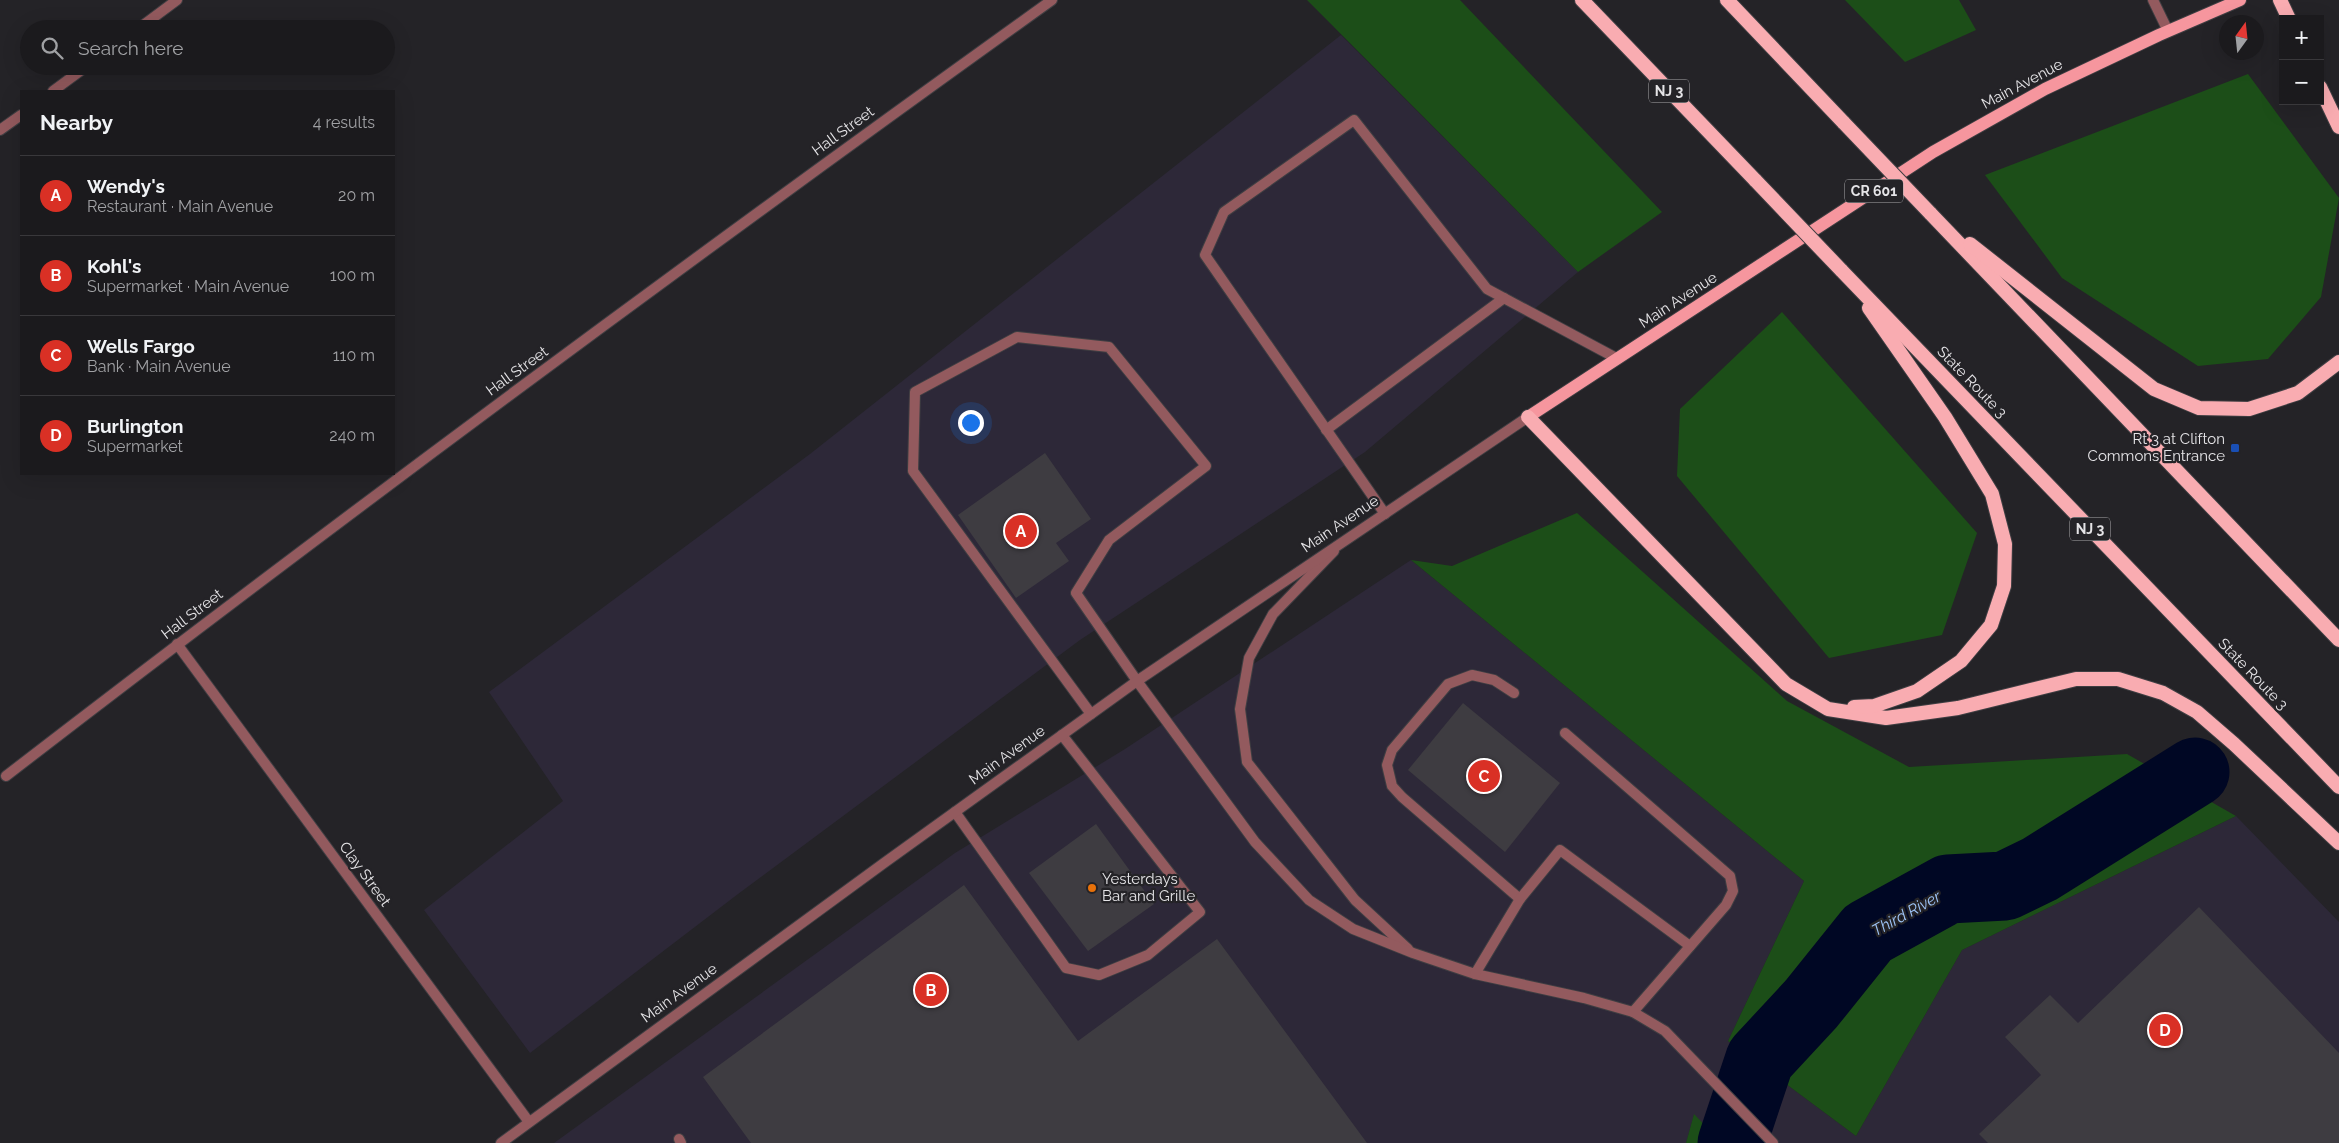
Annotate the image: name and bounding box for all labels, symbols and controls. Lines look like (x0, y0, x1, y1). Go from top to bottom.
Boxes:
north arrow (2219, 15, 2264, 60)
map controls (2279, 15, 2324, 105)
button: + (2279, 15, 2324, 60)
search box (20, 20, 395, 75)
icon: search (38, 34, 66, 62)
text: Search here (78, 37, 184, 59)
street label: Main Avenue (1978, 55, 2066, 113)
button: − (2279, 60, 2324, 105)
road number: NJ 3 (1649, 80, 1689, 102)
street label: Hall Street (808, 102, 878, 160)
text: Nearby (40, 110, 113, 135)
text: 4 results (313, 113, 375, 132)
text: Wendy's (87, 175, 165, 197)
road number: CR 601 (1845, 180, 1903, 202)
text: A (51, 186, 61, 205)
text: 20 m (338, 186, 375, 205)
text: Restaurant · Main Avenue (87, 197, 273, 216)
text: Kohl's (87, 255, 141, 277)
text: B (51, 266, 61, 285)
text: 100 m (330, 266, 375, 285)
street label: Main Avenue (1636, 268, 1720, 332)
text: Supermarket · Main Avenue (87, 277, 289, 296)
text: Wells Fargo (87, 335, 195, 357)
street label: Hall Street (482, 342, 552, 400)
street label: State Route 3 (1933, 342, 2011, 422)
text: C (51, 346, 61, 365)
text: 110 m (333, 346, 375, 365)
text: Bank · Main Avenue (87, 357, 231, 376)
your location (958, 410, 984, 436)
text: Burlington (87, 415, 184, 437)
text: D (50, 426, 62, 445)
text: 240 m (329, 426, 375, 445)
place label: Rt 3 at Clifton Commons Entrance (2088, 430, 2225, 465)
text: Supermarket (87, 437, 183, 456)
marker: Rt 3 at Clifton Commons Entrance (2229, 442, 2241, 454)
street label: Main Avenue (1298, 491, 1382, 556)
pin: A (1005, 512, 1037, 550)
road number: NJ 3 (2070, 518, 2110, 540)
street label: Hall Street (158, 585, 226, 643)
street label: State Route 3 (2214, 634, 2292, 714)
street label: Main Avenue (966, 721, 1049, 789)
pin: C (1468, 757, 1500, 795)
street label: Clay Street (336, 838, 394, 910)
place label: Yesterdays Bar and Grille (1102, 870, 1195, 905)
marker: Yesterdays Bar and Grille (1086, 882, 1098, 894)
water label: Third River (1869, 887, 1944, 940)
street label: Main Avenue (638, 959, 721, 1027)
pin: B (915, 971, 947, 1009)
pin: D (2149, 1011, 2181, 1049)

